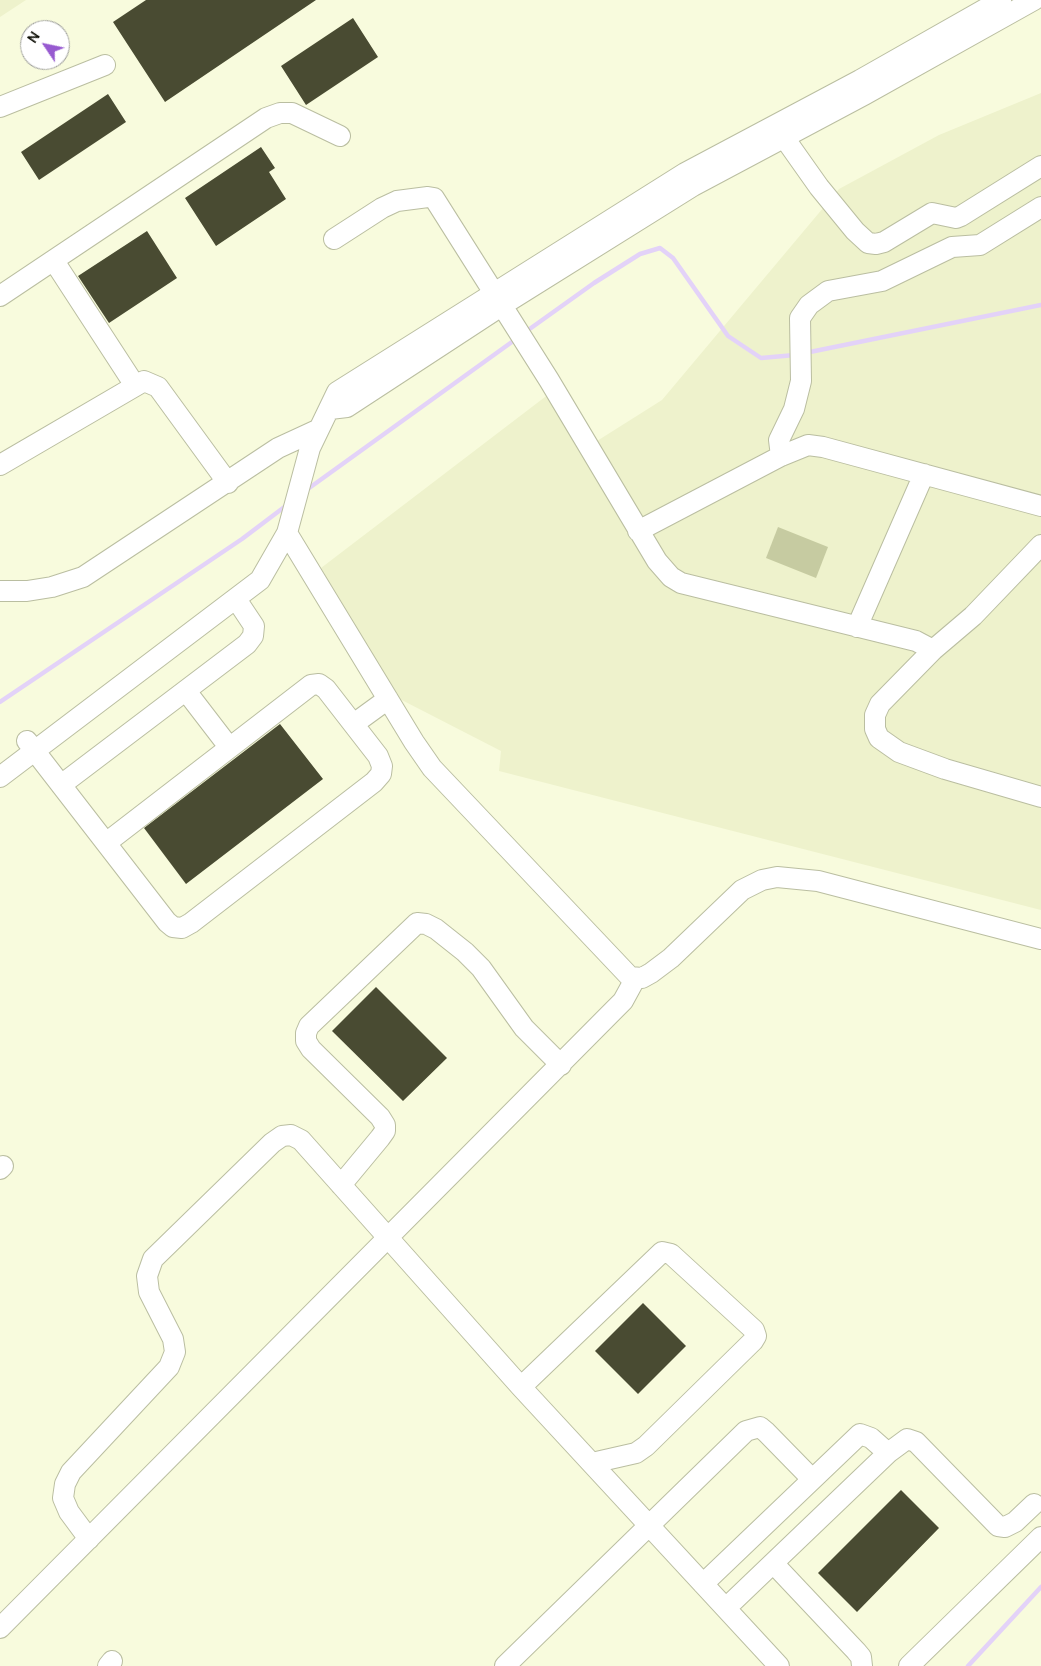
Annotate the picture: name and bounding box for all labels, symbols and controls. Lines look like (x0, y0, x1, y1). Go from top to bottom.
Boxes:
north arrow (20, 20, 70, 70)
text: N (22, 27, 44, 46)

